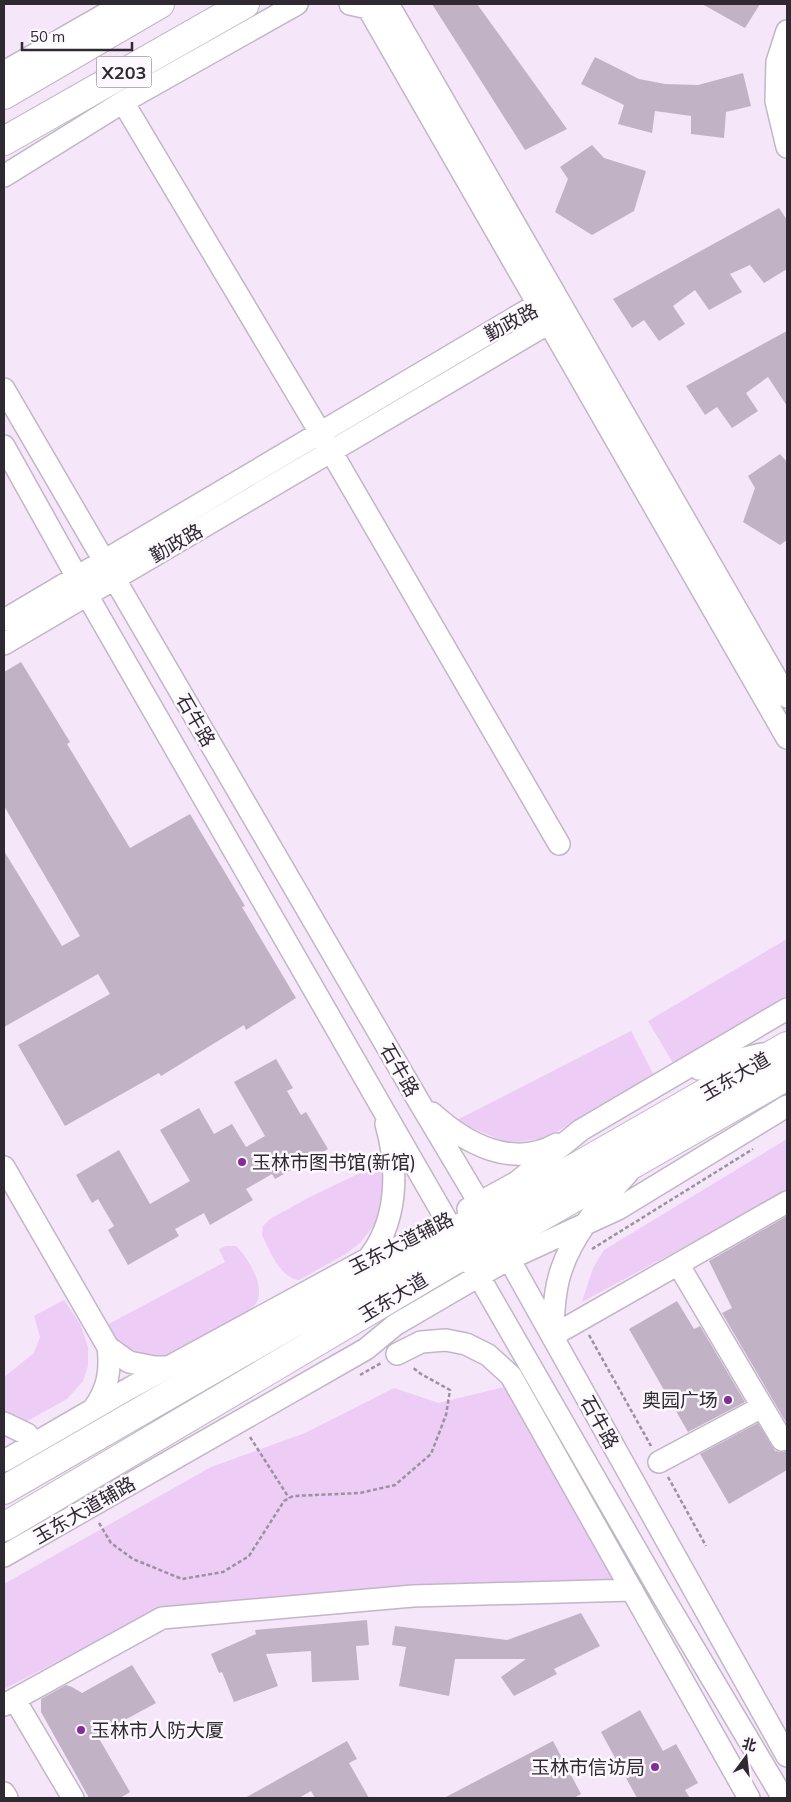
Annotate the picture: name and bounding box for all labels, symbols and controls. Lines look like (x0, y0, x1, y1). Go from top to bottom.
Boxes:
scale bar (22, 20, 132, 52)
text: 50 m (30, 27, 65, 46)
road number: X203 (96, 56, 152, 88)
street label: 勤政路 (480, 298, 542, 346)
street label: 勤政路 (145, 518, 207, 568)
street label: 石牛路 (171, 689, 221, 751)
street label: 石牛路 (375, 1039, 425, 1101)
street label: 玉东大道 (696, 1047, 774, 1105)
place label: 玉林市图书馆(新馆) (252, 1150, 416, 1174)
marker: 玉林市图书馆(新馆) (236, 1156, 248, 1168)
street label: 玉东大道辅路 (345, 1206, 457, 1280)
street label: 玉东大道 (354, 1267, 432, 1327)
place label: 奥园广场 (642, 1388, 718, 1412)
street label: 石牛路 (576, 1391, 624, 1453)
marker: 奥园广场 (722, 1394, 734, 1406)
street label: 玉东大道辅路 (29, 1471, 139, 1549)
place label: 玉林市人防大厦 (91, 1718, 224, 1742)
marker: 玉林市人防大厦 (75, 1724, 87, 1736)
north arrow (721, 1732, 771, 1782)
text: 北 (740, 1734, 758, 1755)
place label: 玉林市信访局 (531, 1755, 645, 1779)
marker: 玉林市信访局 (649, 1761, 661, 1773)

